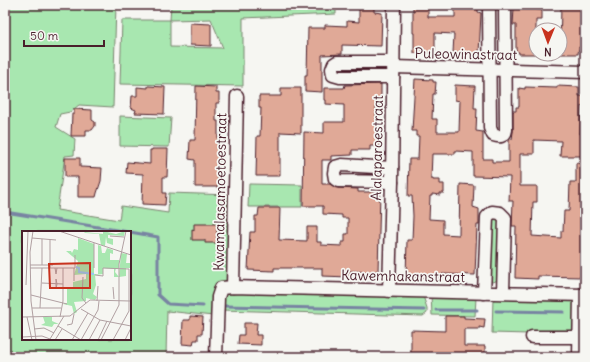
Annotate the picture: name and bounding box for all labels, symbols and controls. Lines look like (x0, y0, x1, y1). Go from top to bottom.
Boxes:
scale bar (24, 22, 104, 48)
north arrow (528, 22, 568, 62)
text: 50 m (30, 28, 59, 43)
street label: Puleowinastraat (415, 44, 518, 64)
text: N (544, 45, 552, 59)
street label: Alalaparoestraat (367, 95, 387, 201)
street label: Kwamalasamoetoestraat (210, 113, 230, 271)
inset map (22, 231, 131, 340)
street label: Kawemhakanstraat (341, 266, 465, 286)

